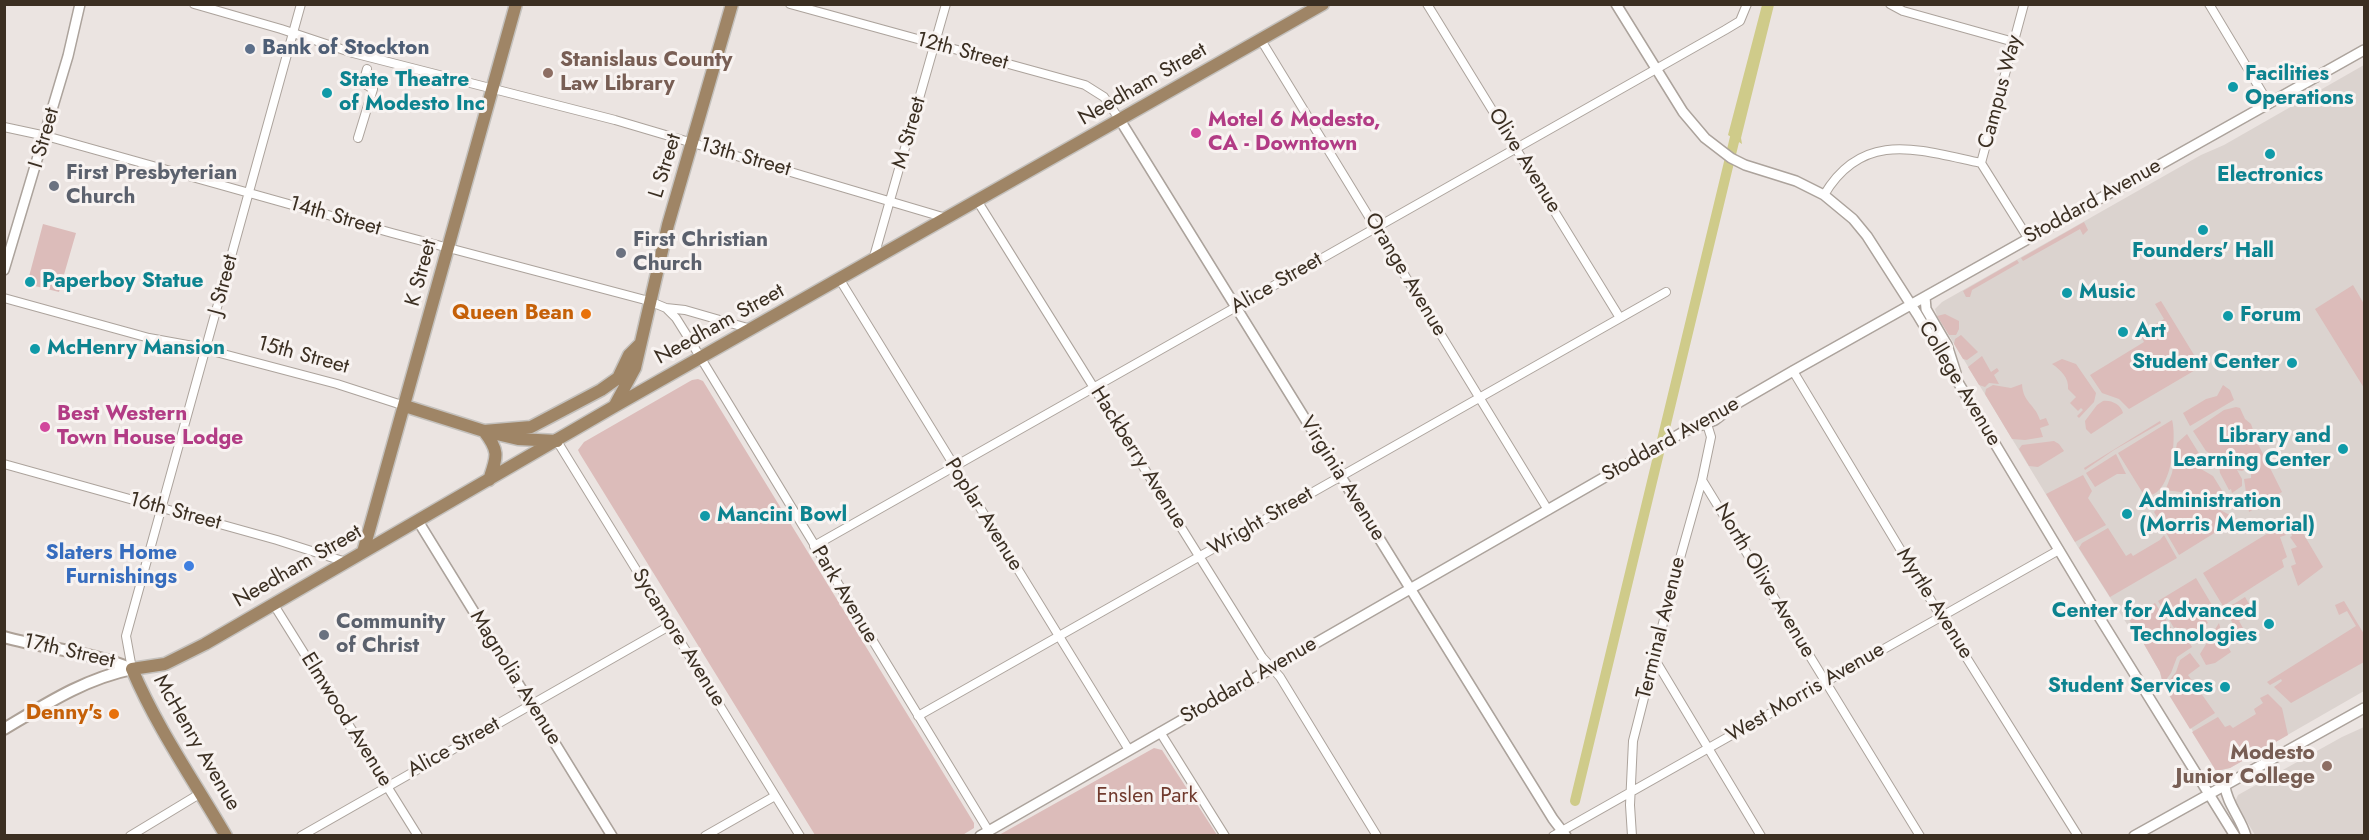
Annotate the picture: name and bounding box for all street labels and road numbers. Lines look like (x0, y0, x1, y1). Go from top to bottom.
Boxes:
street label: 12th Street (913, 28, 1011, 76)
street label: Campus Way (1974, 32, 2028, 152)
street label: Needham Street (1074, 38, 1212, 132)
street label: M Street (888, 94, 932, 172)
street label: Olive Avenue (1482, 104, 1566, 218)
street label: I Street (24, 105, 66, 171)
street label: L Street (644, 131, 688, 201)
street label: 13th Street (697, 133, 793, 183)
street label: Stoddard Avenue (2020, 154, 2166, 250)
street label: 14th Street (286, 192, 384, 242)
street label: Orange Avenue (1358, 209, 1452, 341)
street label: K Street (401, 237, 443, 309)
street label: Alice Street (1227, 248, 1327, 320)
street label: J Street (204, 252, 244, 318)
street label: Needham Street (651, 279, 789, 371)
street label: College Avenue (1912, 317, 2006, 451)
street label: 15th Street (254, 332, 352, 380)
street label: Hackberry Avenue (1084, 382, 1192, 534)
street label: Stoddard Avenue (1598, 392, 1744, 488)
street label: Virginia Avenue (1294, 412, 1390, 546)
street label: Poplar Avenue (938, 454, 1028, 576)
street label: Wright Street (1204, 482, 1318, 562)
street label: 16th Street (126, 488, 224, 536)
street label: North Olive Avenue (1708, 499, 1820, 663)
street label: Needham Street (229, 520, 367, 614)
street label: Park Avenue (805, 542, 883, 648)
street label: Myrtle Avenue (1890, 544, 1978, 664)
street label: Terminal Avenue (1632, 555, 1692, 701)
street label: Sycamore Avenue (625, 564, 731, 712)
street label: Magnolia Avenue (464, 606, 566, 750)
street label: 17th Street (21, 629, 117, 675)
street label: Stoddard Avenue (1176, 632, 1322, 730)
street label: West Morris Avenue (1723, 638, 1889, 748)
street label: Elmwood Avenue (295, 648, 397, 792)
street label: McHenry Avenue (147, 671, 245, 815)
street label: Alice Street (404, 712, 504, 784)

